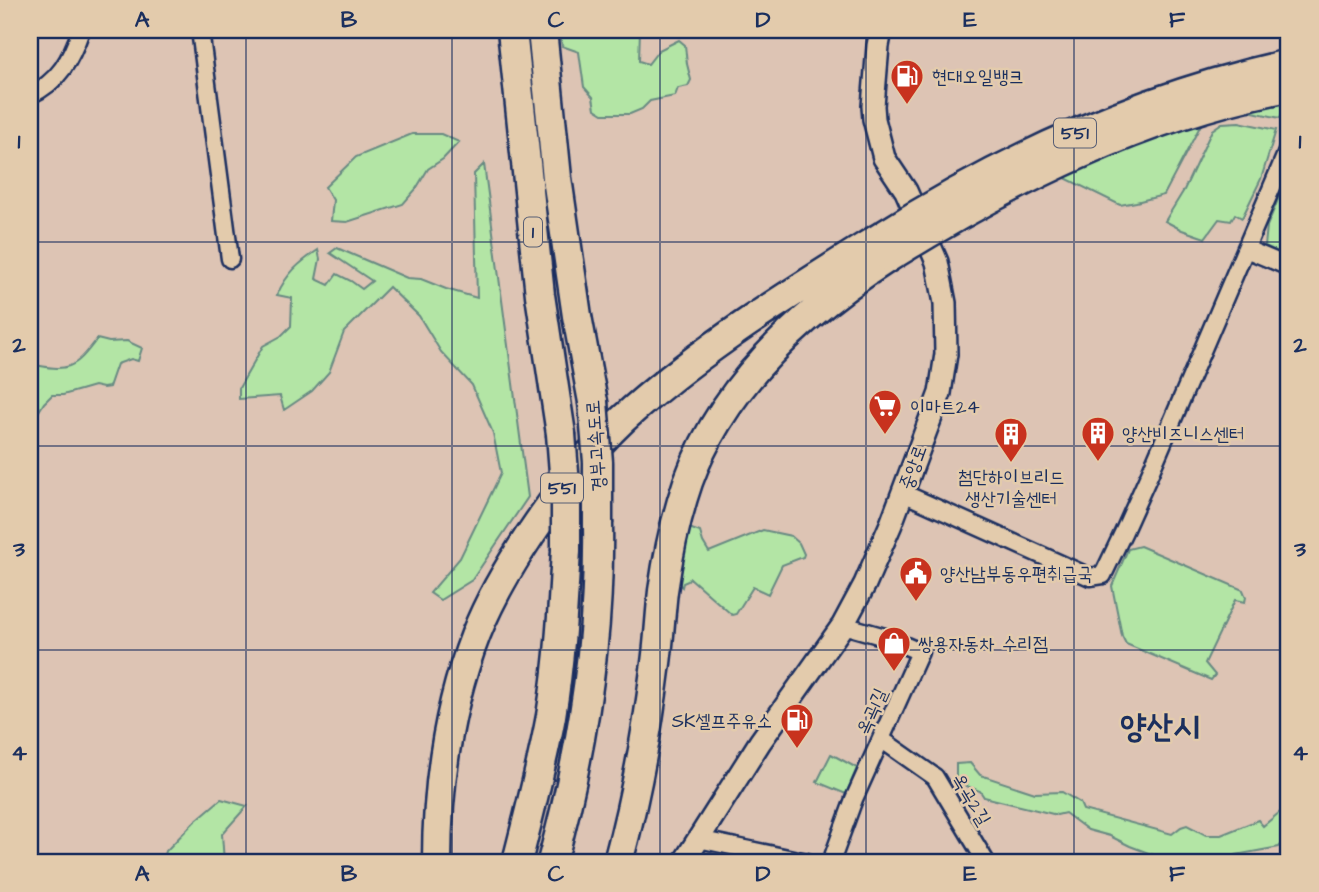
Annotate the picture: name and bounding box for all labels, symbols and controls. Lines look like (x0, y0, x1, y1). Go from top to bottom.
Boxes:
text: A (135, 4, 150, 36)
text: B (341, 4, 358, 36)
text: C (548, 4, 565, 36)
text: D (756, 4, 771, 36)
text: E (963, 4, 977, 36)
text: F (1169, 4, 1186, 36)
fuel station icon: 현대오일뱅크 (888, 57, 926, 106)
place label: 현대오일뱅크 (932, 64, 1024, 91)
road number: 551 (1054, 118, 1096, 148)
text: 1 (18, 125, 21, 157)
text: 1 (1299, 125, 1302, 157)
road number: 1 (524, 218, 542, 246)
text: 2 (11, 329, 26, 361)
text: 2 (1292, 329, 1307, 361)
supermarket icon: 이마트24 (866, 387, 904, 436)
place label: 이마트24 (910, 394, 980, 421)
street label: 경부고속도로 (580, 399, 613, 493)
building icon: 양산비즈니스센터 (1079, 414, 1117, 463)
building icon: 첨단하이브리드 생산기술센터 (992, 415, 1030, 464)
place label: 양산비즈니스센터 (1122, 421, 1244, 448)
street label: 중앙로 (893, 441, 934, 494)
place label: 첨단하이브리드 생산기술센터 (957, 464, 1065, 513)
road number: 551 (541, 474, 583, 502)
text: 3 (12, 533, 25, 565)
text: 3 (1293, 533, 1306, 565)
public building icon: 양산남부동우편취급국 (897, 554, 935, 603)
place label: 양산남부동우편취급국 (940, 561, 1093, 588)
shop icon: 쌍용자동차 수리점 (875, 624, 913, 673)
place label: 쌍용자동차 수리점 (918, 631, 1048, 658)
street label: 옥곡1길 (850, 684, 895, 739)
fuel station icon: SK셀프주유소 (778, 701, 816, 750)
district label: 양산시 (1120, 704, 1200, 750)
place label: SK셀프주유소 (672, 708, 772, 735)
text: 4 (11, 737, 27, 769)
text: 4 (1292, 737, 1308, 769)
street label: 옥곡2길 (945, 768, 997, 831)
text: A (135, 858, 150, 890)
text: B (341, 858, 358, 890)
text: C (548, 858, 565, 890)
text: D (756, 858, 771, 890)
text: E (963, 858, 977, 890)
text: F (1169, 858, 1186, 890)

